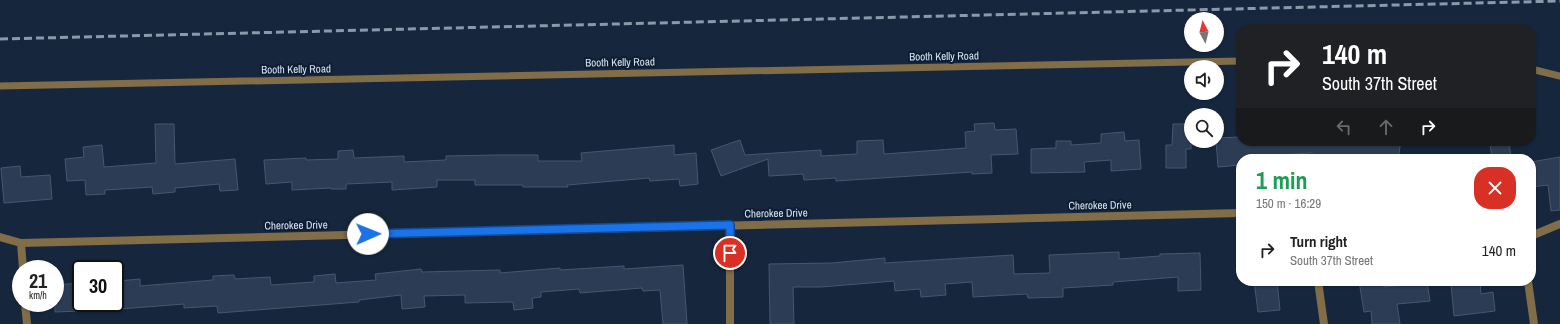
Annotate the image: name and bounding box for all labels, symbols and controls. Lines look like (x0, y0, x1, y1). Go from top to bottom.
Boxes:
north arrow (1184, 12, 1224, 52)
map controls (1184, 12, 1224, 148)
text: 140 m (1322, 35, 1387, 73)
icon: right (1256, 40, 1308, 92)
street label: Booth Kelly Road (909, 48, 979, 64)
street label: Booth Kelly Road (585, 54, 655, 70)
button: sound (1184, 60, 1224, 100)
street label: Booth Kelly Road (261, 61, 331, 77)
text: South 37th Street (1322, 71, 1437, 96)
button: search (1184, 108, 1224, 148)
icon: left (1333, 116, 1355, 138)
icon: ahead (1375, 116, 1397, 138)
icon: right (1417, 116, 1439, 138)
text: 1 min (1256, 164, 1307, 196)
button: close (1474, 167, 1516, 209)
text: 150 m · 16:29 (1256, 195, 1321, 212)
street label: Cherokee Drive (1068, 197, 1132, 213)
street label: Cherokee Drive (744, 205, 808, 221)
position arrow (347, 213, 389, 255)
street label: Cherokee Drive (264, 217, 328, 233)
text: Turn right (1290, 231, 1347, 252)
pin (713, 236, 747, 270)
icon: right (1256, 239, 1278, 261)
text: 140 m (1482, 240, 1516, 261)
icon: arrive (719, 242, 741, 264)
text: South 37th Street (1290, 252, 1373, 269)
speed limit sign: 30 (72, 260, 124, 312)
text: 21 (29, 267, 47, 294)
text: km/h (29, 289, 47, 302)

